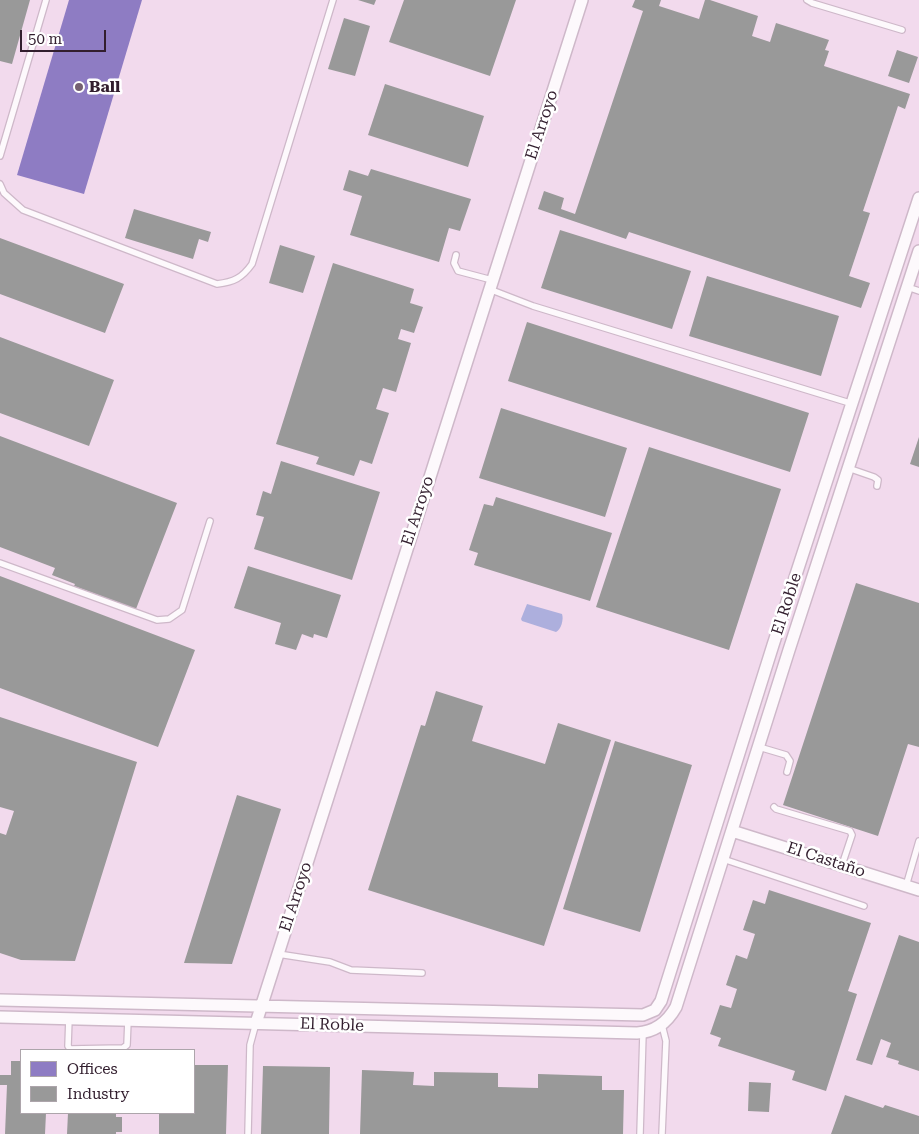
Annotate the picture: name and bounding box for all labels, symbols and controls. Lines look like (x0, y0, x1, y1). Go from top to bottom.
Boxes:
scale bar (22, 20, 109, 52)
text: 50 m (28, 30, 62, 48)
place label: Ball (89, 77, 120, 97)
marker: Ball (73, 81, 85, 93)
street label: El Arroyo (522, 88, 562, 162)
street label: El Arroyo (398, 474, 438, 548)
street label: El Roble (768, 571, 806, 637)
street label: El Castaño (784, 838, 868, 882)
street label: El Arroyo (276, 860, 316, 934)
street label: El Roble (300, 1014, 364, 1036)
legend (20, 1049, 195, 1114)
text: Offices (67, 1060, 118, 1078)
text: Industry (67, 1085, 129, 1103)

